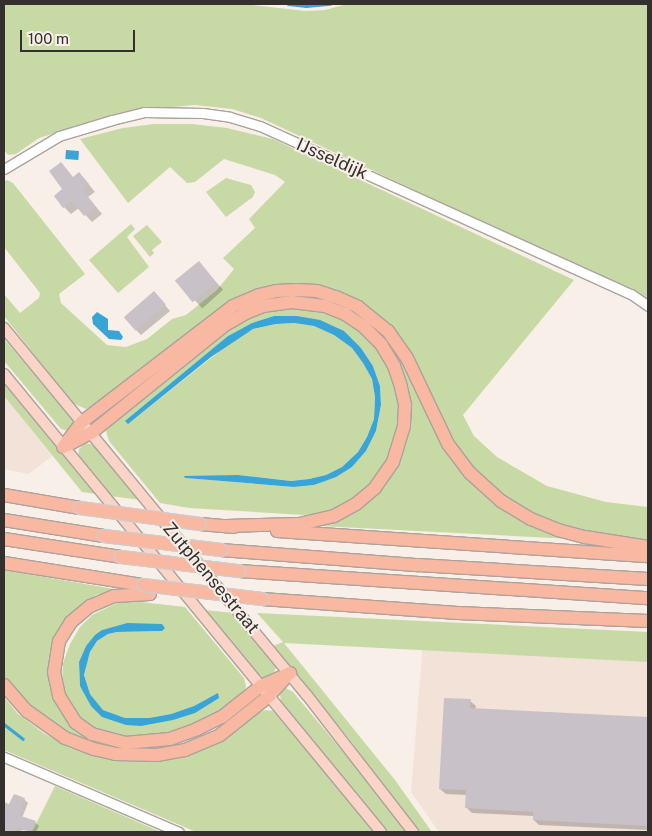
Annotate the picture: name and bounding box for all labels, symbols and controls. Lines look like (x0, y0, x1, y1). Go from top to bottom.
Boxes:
scale bar (22, 20, 138, 52)
text: 100 m (28, 30, 69, 47)
street label: IJsseldijk (293, 134, 371, 184)
street label: Zutphensestraat (158, 518, 264, 638)

